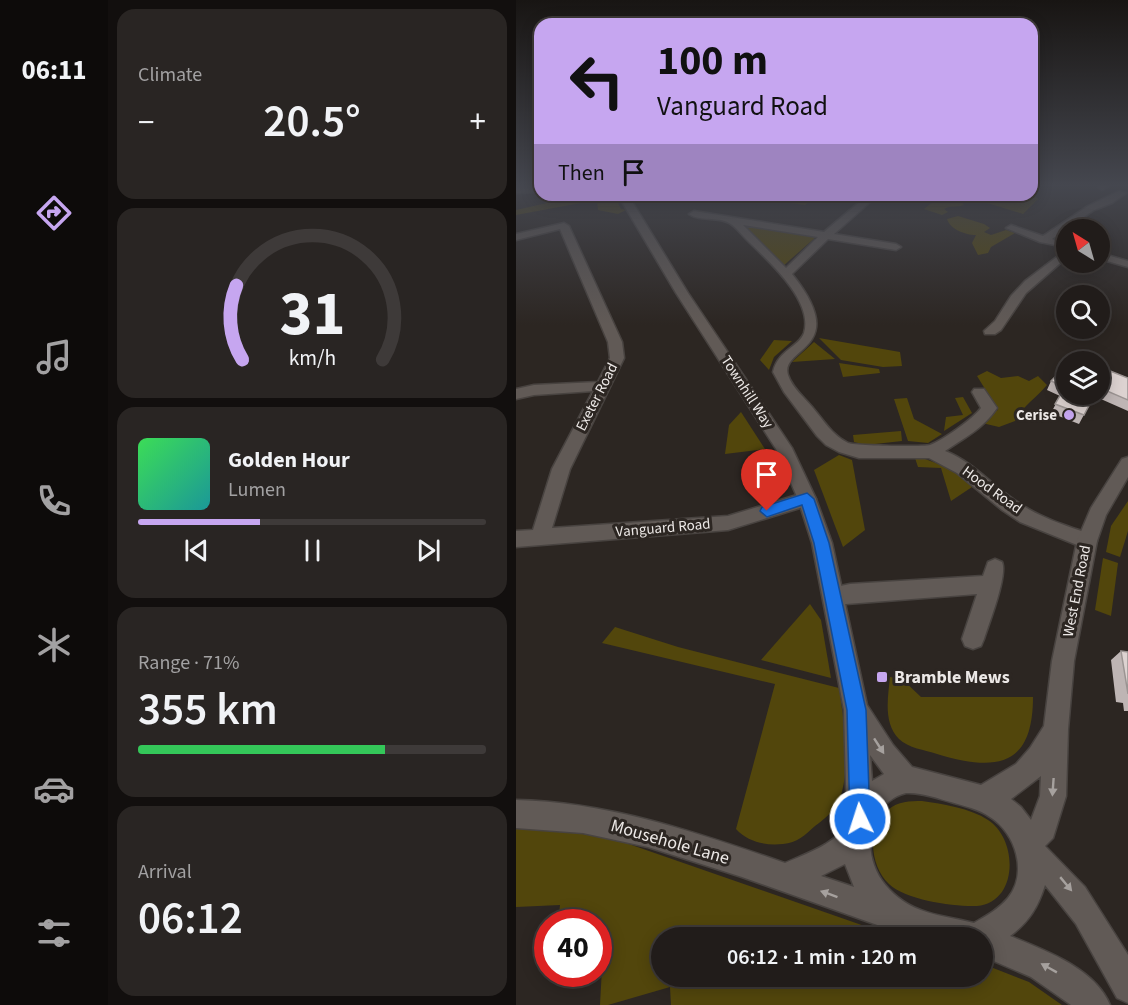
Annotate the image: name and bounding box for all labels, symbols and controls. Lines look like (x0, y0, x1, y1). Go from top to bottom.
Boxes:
text: 100 m (657, 31, 768, 91)
icon: left (558, 42, 636, 120)
text: 06:11 (21, 51, 87, 90)
text: Climate (138, 61, 202, 89)
text: Vanguard Road (657, 87, 828, 126)
text: 20.5° (263, 90, 361, 154)
text: − (138, 99, 154, 146)
text: + (470, 99, 486, 146)
icon: arrive (617, 156, 650, 189)
text: Then (558, 157, 605, 189)
icon: directions (33, 192, 75, 234)
north arrow (1056, 219, 1110, 273)
map controls (1056, 219, 1110, 405)
text: 31 (279, 270, 345, 359)
button: search (1056, 285, 1110, 339)
icon: music (33, 336, 75, 378)
text: km/h (288, 344, 336, 375)
button: layers (1056, 351, 1110, 405)
street label: Townhill Way (716, 352, 778, 432)
street label: Exeter Road (571, 359, 623, 435)
place label: Cerise (1016, 405, 1057, 426)
marker: Cerise (1062, 408, 1076, 422)
text: Golden Hour (228, 444, 350, 476)
pin (741, 449, 792, 511)
icon: arrive (750, 458, 783, 491)
street label: Hood Road (958, 461, 1026, 519)
text: Lumen (228, 476, 286, 504)
icon: phone (33, 480, 75, 522)
street label: Vanguard Road (615, 513, 711, 543)
icon: previous (180, 534, 213, 567)
icon: pause (296, 534, 329, 567)
icon: next (412, 534, 445, 567)
street label: West End Road (1058, 543, 1096, 639)
icon: climate (33, 624, 75, 666)
text: Range · 71% (138, 649, 239, 677)
place label: Bramble Mews (894, 665, 1010, 690)
marker: Bramble Mews (875, 670, 889, 684)
text: 355 km (138, 678, 278, 742)
one-way arrow (874, 738, 885, 754)
icon: car (33, 768, 75, 810)
one-way arrow (1049, 778, 1058, 797)
position arrow (828, 787, 892, 851)
street label: Mousehole Lane (608, 813, 732, 871)
text: Arrival (138, 858, 192, 886)
one-way arrow (1059, 876, 1072, 892)
text: 06:12 (138, 887, 243, 951)
one-way arrow (820, 888, 838, 898)
speed limit sign: 40 (534, 909, 612, 987)
icon: filters (33, 912, 75, 954)
text: 06:12 · 1 min · 120 m (727, 941, 917, 973)
one-way arrow (1040, 963, 1057, 973)

